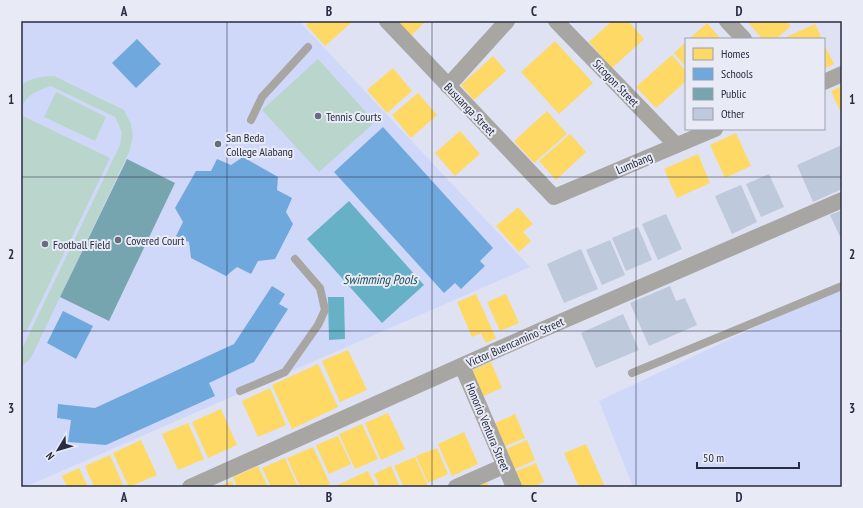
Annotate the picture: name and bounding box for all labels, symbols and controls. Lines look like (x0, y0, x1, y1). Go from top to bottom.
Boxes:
text: A (120, 3, 128, 20)
text: B (326, 3, 332, 20)
text: C (531, 3, 537, 20)
text: D (736, 3, 743, 20)
legend (685, 38, 825, 130)
text: Homes (721, 46, 749, 61)
street label: Sicogon Street (590, 56, 643, 110)
text: Schools (721, 66, 753, 81)
street label: Busuanga Street (441, 79, 499, 139)
text: Public (721, 86, 747, 101)
text: 1 (8, 91, 14, 108)
text: 1 (849, 91, 855, 108)
text: Other (721, 106, 745, 121)
place label: Tennis Courts (326, 109, 381, 124)
marker: Tennis Courts (313, 111, 323, 121)
place label: San Beda College Alabang (226, 130, 293, 159)
marker: San Beda College Alabang (213, 139, 223, 149)
street label: Lumbang (613, 149, 655, 177)
place label: Covered Court (126, 233, 185, 248)
marker: Covered Court (113, 235, 123, 245)
place label: Football Field (53, 237, 110, 252)
marker: Football Field (40, 239, 50, 249)
text: 2 (8, 246, 14, 263)
text: 2 (849, 246, 855, 263)
water label: Swimming Pools (343, 271, 419, 288)
street label: Victor Buencamino Street (463, 313, 567, 371)
street label: Honorio Ventura Street (463, 381, 514, 474)
text: 3 (8, 400, 14, 417)
text: 3 (849, 400, 855, 417)
north arrow (38, 430, 78, 470)
scale bar (697, 444, 799, 470)
text: N (43, 449, 57, 463)
text: 50 m (703, 450, 724, 465)
text: A (120, 489, 128, 506)
text: B (326, 489, 332, 506)
text: C (531, 489, 537, 506)
text: D (736, 489, 743, 506)

